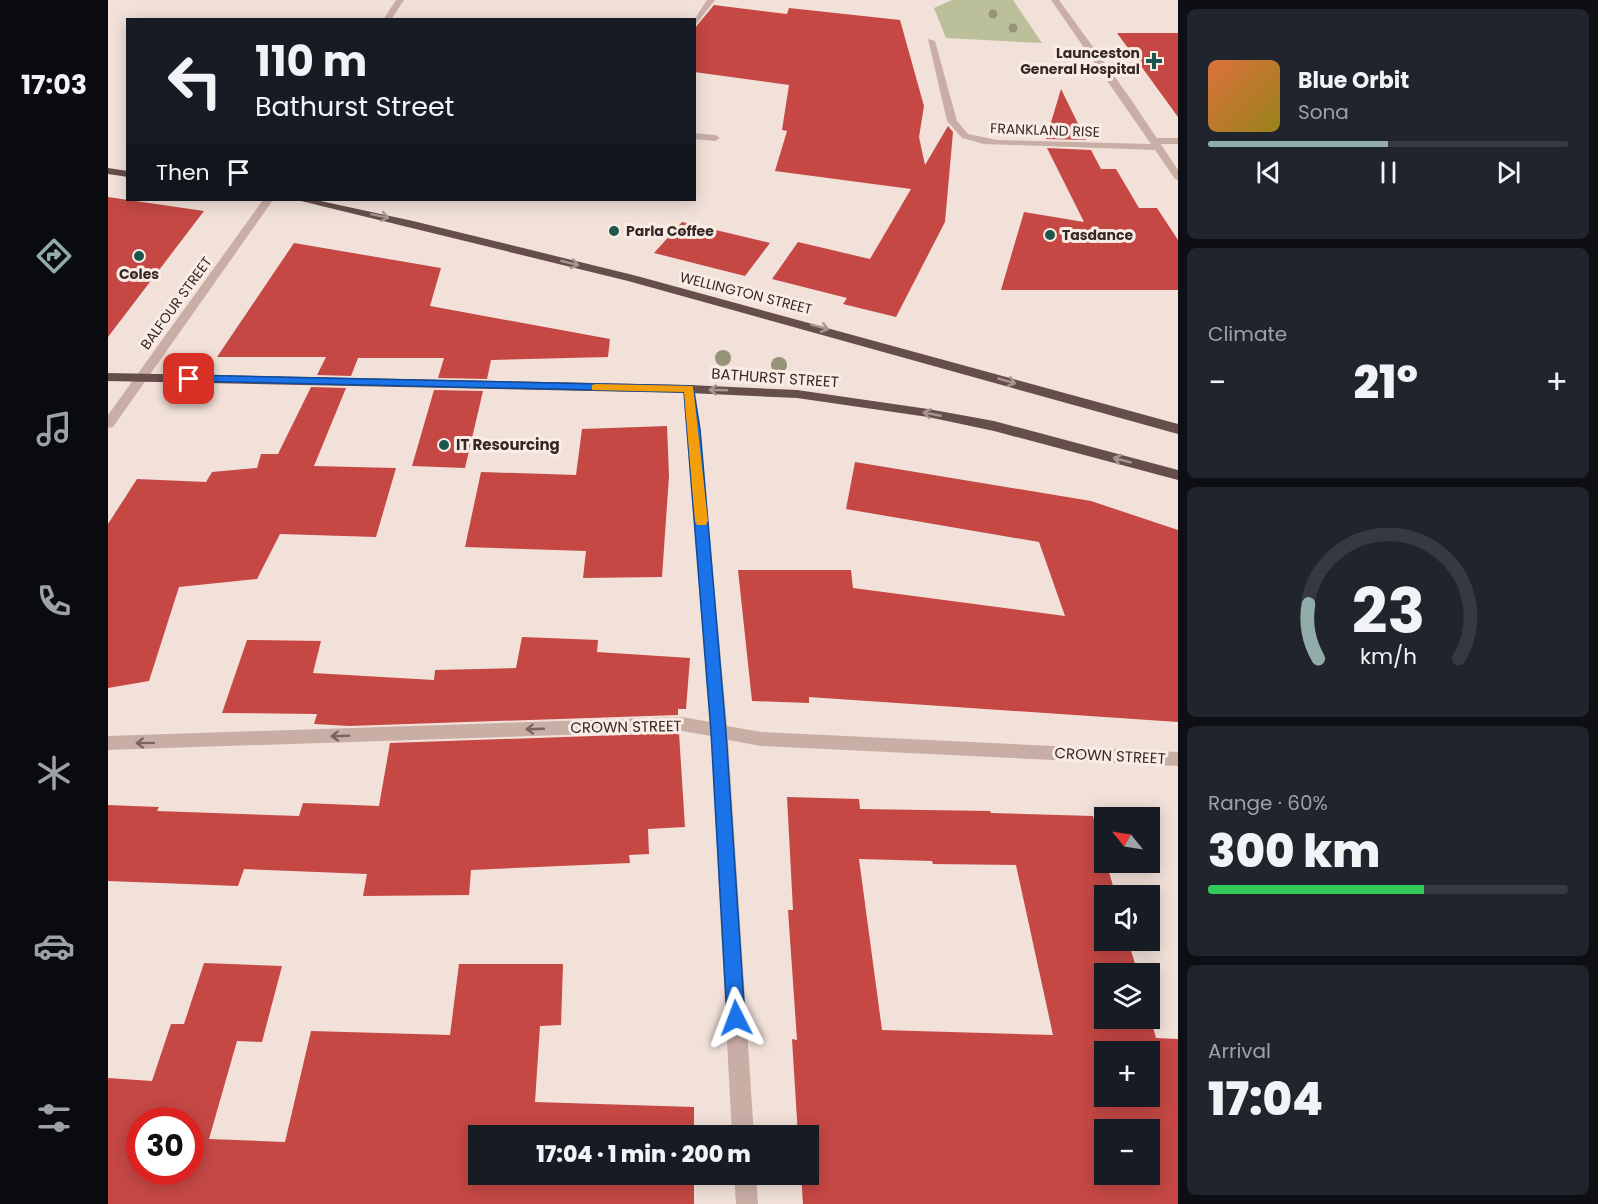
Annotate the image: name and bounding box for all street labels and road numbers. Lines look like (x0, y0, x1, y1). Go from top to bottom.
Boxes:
street label: FRANKLAND RISE (990, 118, 1100, 142)
street label: BALFOUR STREET (136, 252, 217, 353)
street label: WELLINGTON STREET (678, 267, 815, 319)
street label: BATHURST STREET (711, 363, 839, 392)
street label: CROWN STREET (570, 715, 682, 738)
street label: CROWN STREET (1054, 742, 1166, 769)

